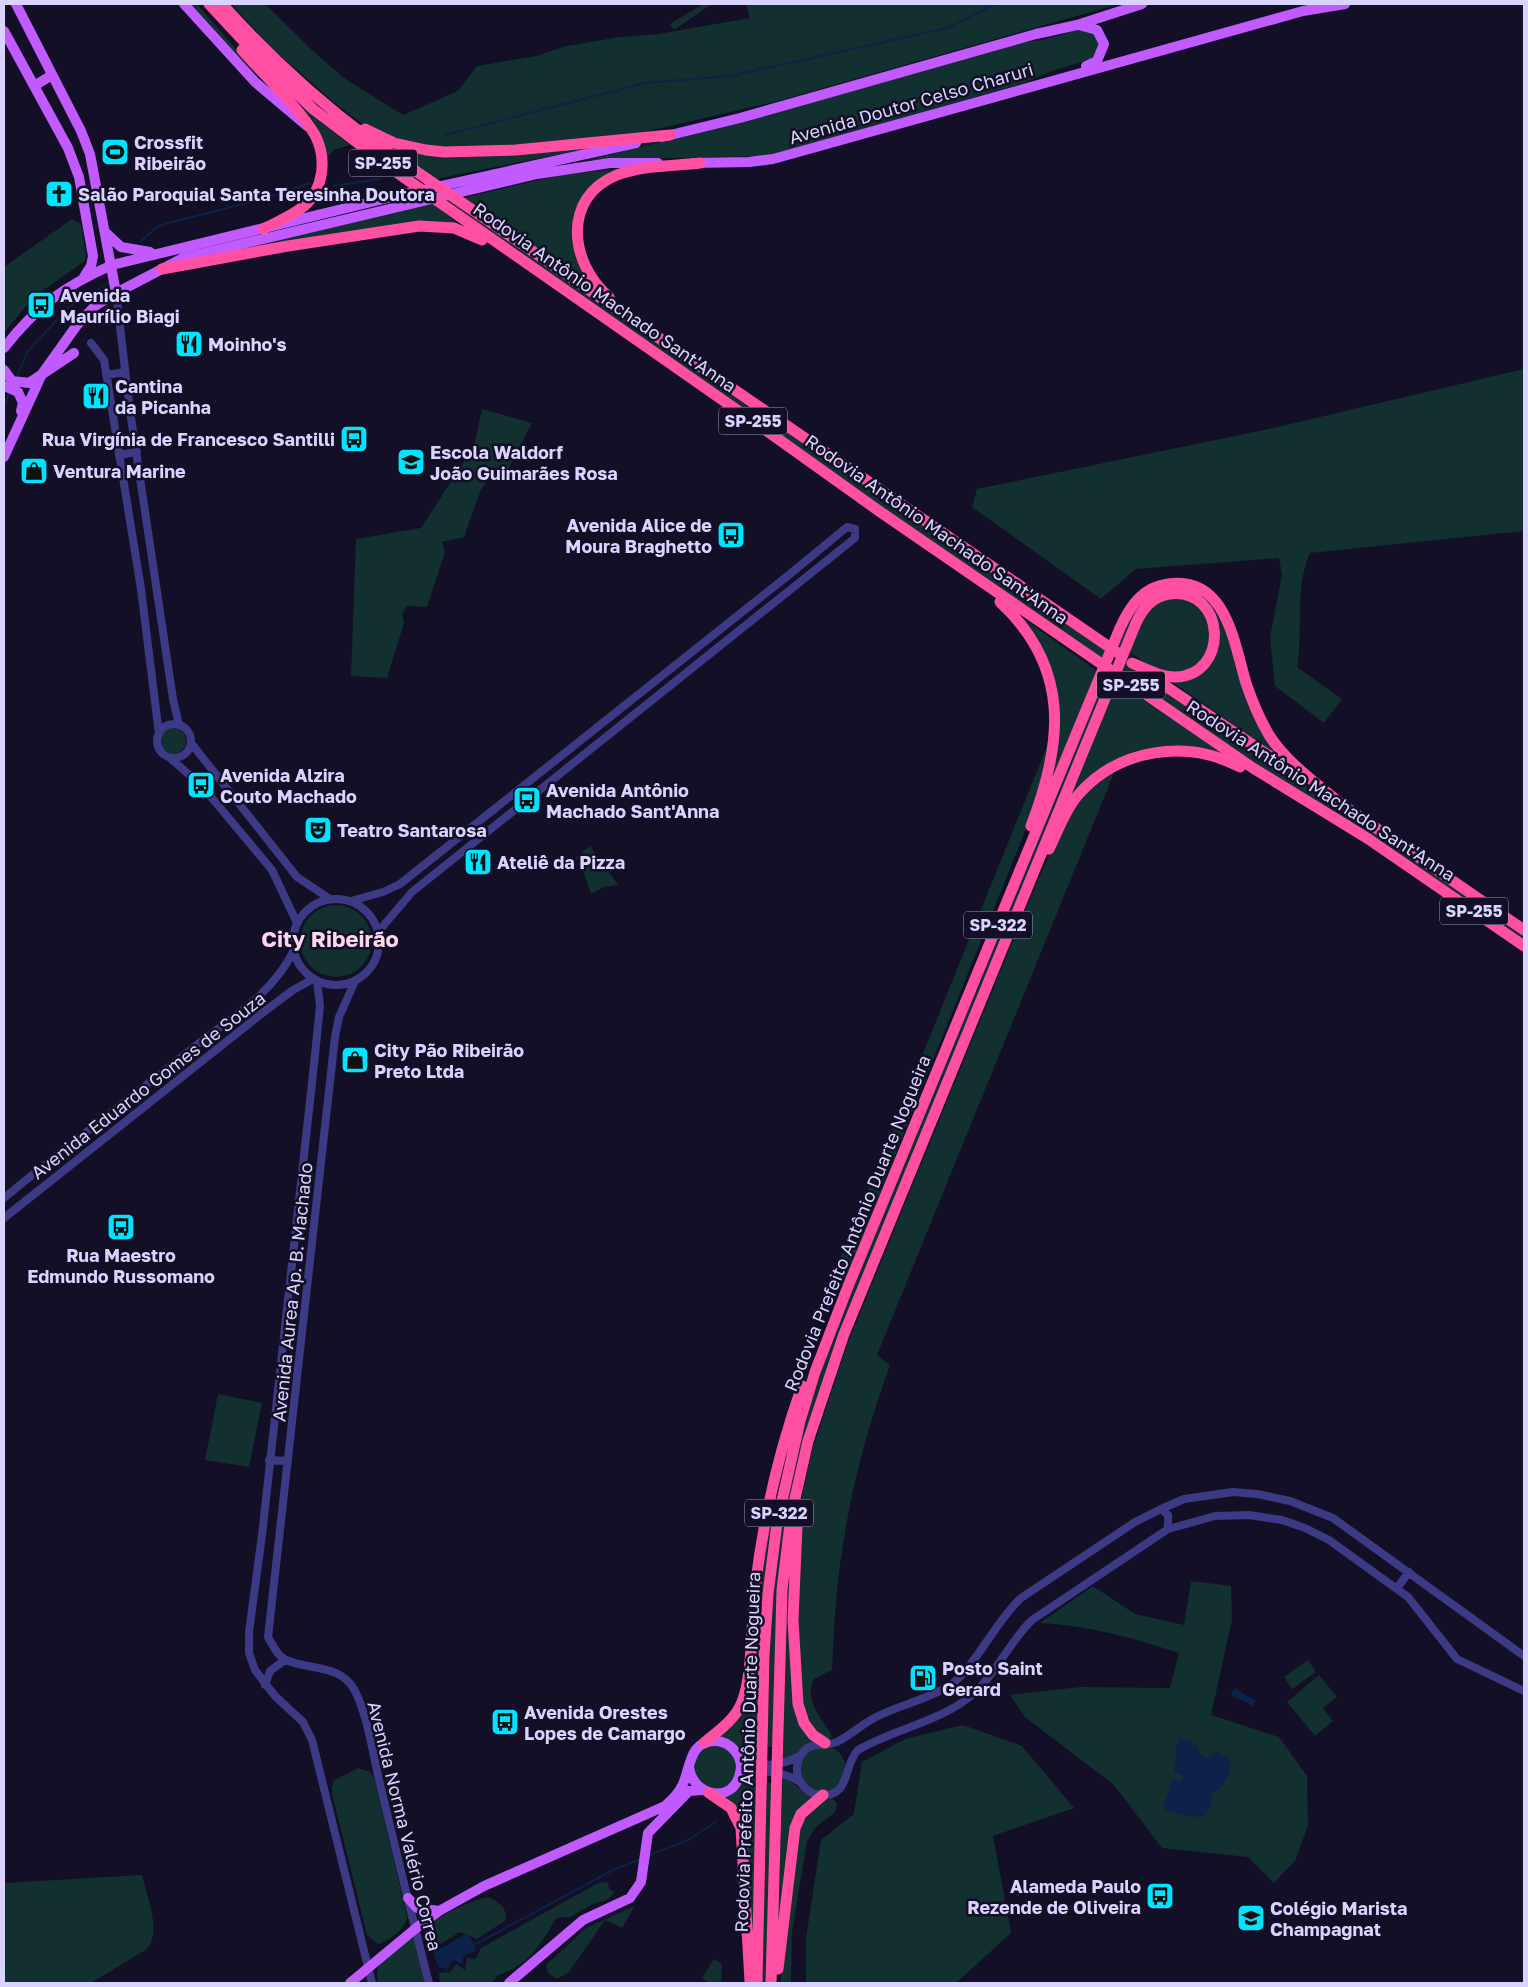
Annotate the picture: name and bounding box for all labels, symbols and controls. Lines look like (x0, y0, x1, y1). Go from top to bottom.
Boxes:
street label: Avenida Doutor Celso Charuri (786, 58, 1036, 148)
place label: Crossfit Ribeirão (134, 131, 206, 174)
sports icon: Crossfit Ribeirão (100, 137, 130, 167)
road number: SP-255 (349, 150, 417, 177)
church icon: Salão Paroquial Santa Teresinha Doutora (44, 179, 74, 209)
place label: Salão Paroquial Santa Teresinha Doutora (78, 183, 435, 205)
street label: Rodovia Antônio Machado Sant'Anna (469, 197, 741, 397)
place label: Avenida Maurílio Biagi (60, 284, 180, 327)
bus stop icon: Avenida Maurílio Biagi (26, 290, 56, 320)
restaurant icon: Moinho's (174, 329, 204, 359)
place label: Moinho's (208, 333, 287, 355)
place label: Cantina da Picanha (115, 375, 211, 418)
restaurant icon: Cantina da Picanha (81, 381, 111, 411)
road number: SP-255 (719, 408, 787, 434)
bus stop icon: Rua Virgínia de Francesco Santilli (339, 424, 369, 454)
place label: Rua Virgínia de Francesco Santilli (42, 428, 335, 450)
street label: Rodovia Antônio Machado Sant'Anna (801, 429, 1073, 629)
place label: Escola Waldorf João Guimarães Rosa (430, 441, 618, 484)
school or university icon: Escola Waldorf João Guimarães Rosa (396, 447, 426, 477)
shop icon: Ventura Marine (19, 456, 49, 486)
place label: Ventura Marine (53, 460, 186, 482)
place label: Avenida Alice de Moura Braghetto (565, 514, 712, 557)
bus stop icon: Avenida Alice de Moura Braghetto (716, 520, 746, 550)
road number: SP-255 (1097, 672, 1165, 698)
street label: Rodovia Antônio Machado Sant'Anna (1182, 695, 1460, 885)
place label: Avenida Alzira Couto Machado (220, 764, 357, 807)
bus stop icon: Avenida Alzira Couto Machado (186, 770, 216, 800)
place label: Avenida Antônio Machado Sant'Anna (546, 779, 719, 822)
bus stop icon: Avenida Antônio Machado Sant'Anna (512, 785, 542, 815)
theatre icon: Teatro Santarosa (303, 815, 333, 845)
place label: Teatro Santarosa (337, 819, 487, 841)
restaurant icon: Ateliê da Pizza (463, 847, 493, 877)
place label: Ateliê da Pizza (497, 851, 625, 873)
road number: SP-255 (1440, 898, 1508, 924)
road number: SP-322 (964, 912, 1032, 938)
district label: City Ribeirão (261, 925, 399, 952)
street label: Avenida Eduardo Gomes de Souza (26, 987, 270, 1183)
place label: City Pão Ribeirão Preto Ltda (374, 1039, 524, 1082)
shop icon: City Pão Ribeirão Preto Ltda (340, 1045, 370, 1075)
street label: Rodovia Prefeito Antônio Duarte Nogueira (779, 1052, 935, 1394)
street label: Avenida Aurea Ap. B. Machado (267, 1161, 317, 1423)
bus stop icon: Rua Maestro Edmundo Russomano (106, 1212, 136, 1242)
place label: Rua Maestro Edmundo Russomano (27, 1244, 215, 1287)
road number: SP-322 (745, 1500, 813, 1526)
street label: Rodovia Prefeito Antônio Duarte Nogueira (730, 1571, 764, 1933)
place label: Posto Saint Gerard (942, 1657, 1043, 1700)
fuel station icon: Posto Saint Gerard (908, 1663, 938, 1693)
street label: Avenida Norma Valério Correa (363, 1699, 447, 1953)
place label: Avenida Orestes Lopes de Camargo (524, 1701, 686, 1744)
bus stop icon: Avenida Orestes Lopes de Camargo (490, 1707, 520, 1737)
place label: Alameda Paulo Rezende de Oliveira (967, 1875, 1141, 1918)
bus stop icon: Alameda Paulo Rezende de Oliveira (1145, 1881, 1175, 1911)
place label: Colégio Marista Champagnat (1270, 1897, 1407, 1940)
school or university icon: Colégio Marista Champagnat (1236, 1903, 1266, 1933)

